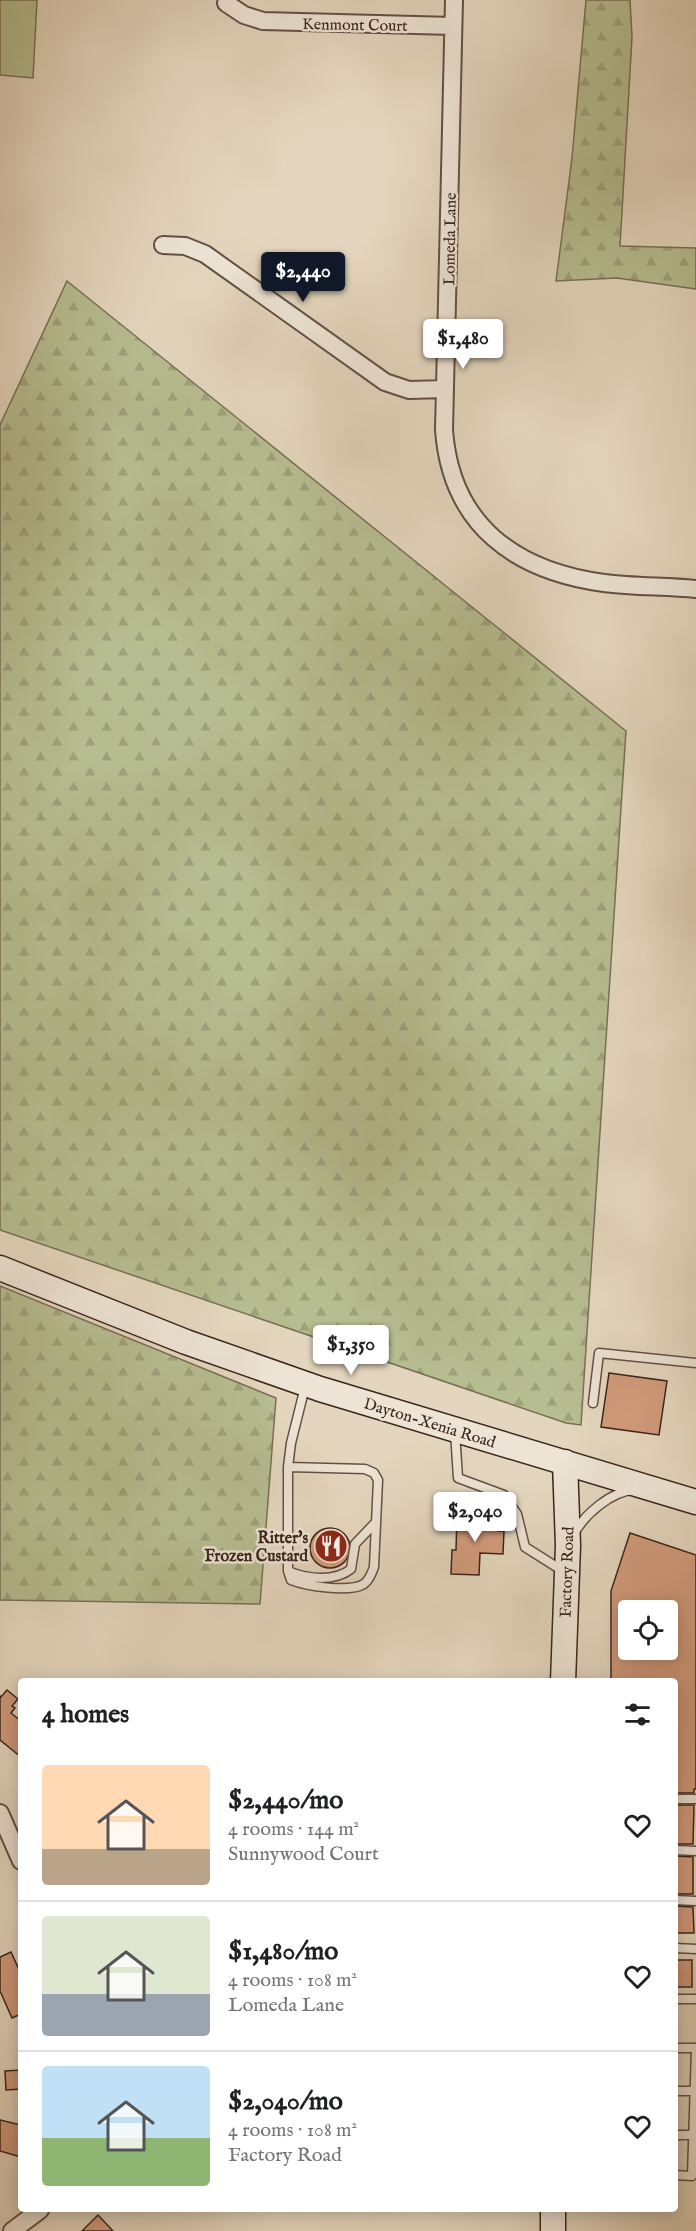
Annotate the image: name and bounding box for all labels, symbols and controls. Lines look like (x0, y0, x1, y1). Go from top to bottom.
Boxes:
street label: Kenmont Court (302, 15, 408, 37)
street label: Lomeda Lane (440, 192, 462, 286)
pin: $2,440 (254, 252, 352, 303)
text: $2,440 (275, 259, 331, 284)
pin: $1,480 (414, 319, 512, 370)
text: $1,480 (437, 326, 489, 351)
pin: $1,350 (302, 1325, 400, 1376)
text: $1,350 (327, 1332, 375, 1357)
street label: Dayton-Xenia Road (361, 1394, 498, 1454)
pin: $2,040 (426, 1492, 524, 1543)
text: $2,040 (447, 1499, 503, 1524)
street label: Factory Road (556, 1526, 580, 1618)
restaurant icon: Ritter's Frozen Custard (313, 1528, 349, 1564)
place label: Ritter's Frozen Custard (205, 1529, 308, 1567)
map controls (618, 1600, 678, 1660)
button: locate (618, 1600, 678, 1660)
text: 4 homes (42, 1698, 129, 1731)
icon: filters (621, 1698, 654, 1731)
text: $2,440/mo (228, 1784, 343, 1817)
icon: home (90, 1789, 162, 1861)
icon: heart (621, 1809, 654, 1842)
text: 4 rooms · 144 m² (228, 1817, 359, 1842)
text: Sunnywood Court (228, 1842, 379, 1867)
text: $1,480/mo (228, 1935, 338, 1968)
icon: home (90, 1940, 162, 2012)
icon: heart (621, 1960, 654, 1993)
text: 4 rooms · 108 m² (228, 1968, 357, 1993)
text: Lomeda Lane (228, 1993, 344, 2018)
text: $2,040/mo (228, 2085, 343, 2118)
icon: home (90, 2090, 162, 2162)
icon: heart (621, 2110, 654, 2143)
text: 4 rooms · 108 m² (228, 2118, 357, 2143)
text: Factory Road (228, 2143, 342, 2168)

